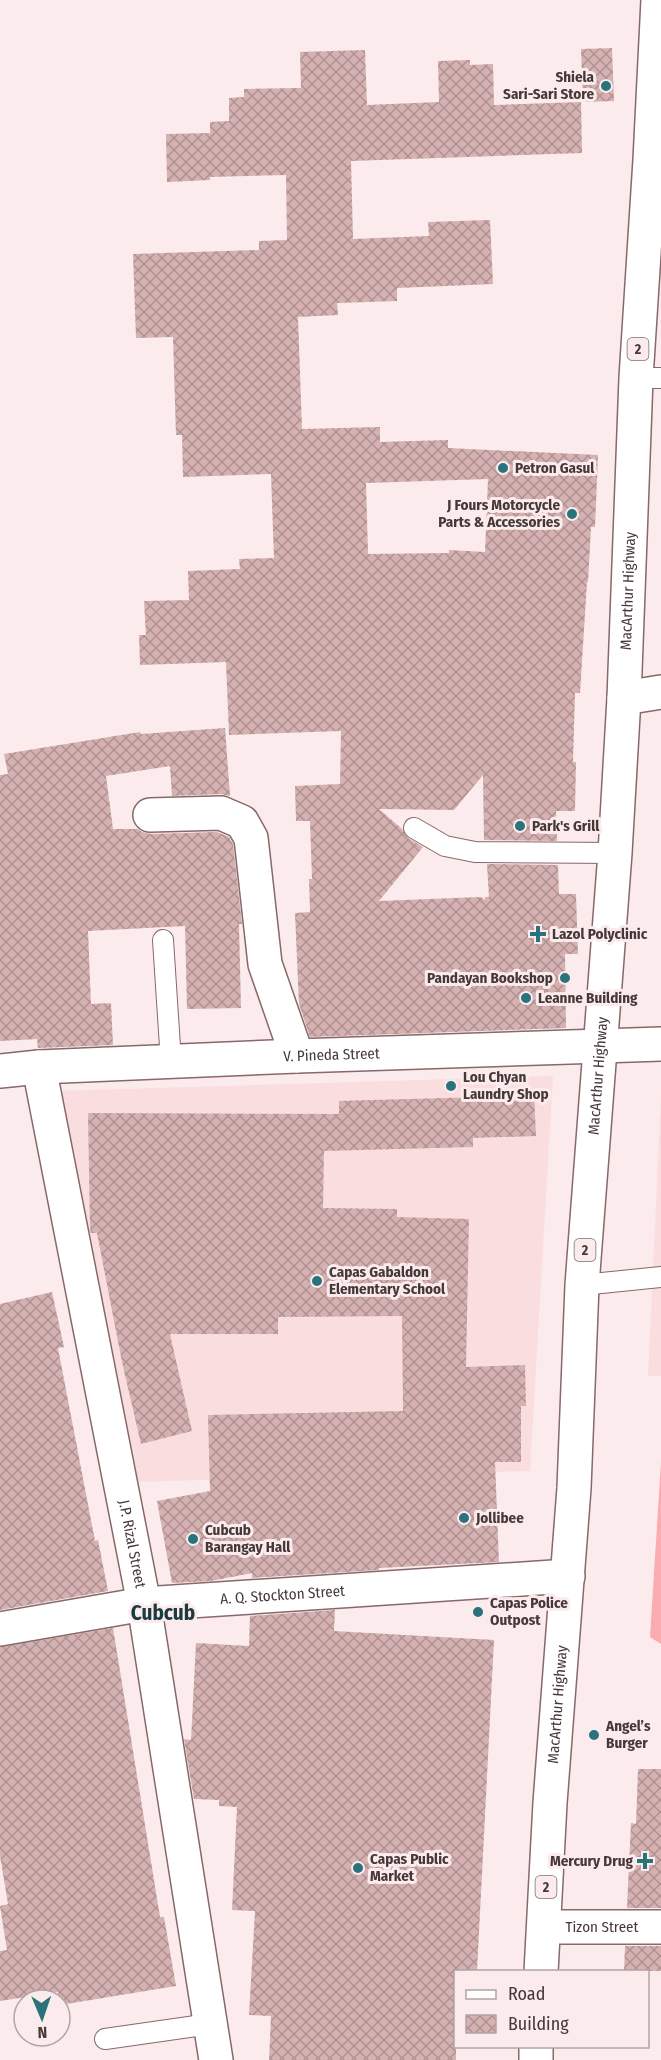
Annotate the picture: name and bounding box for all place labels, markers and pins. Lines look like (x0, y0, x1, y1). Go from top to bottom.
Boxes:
place label: Shiela Sari-Sari Store (503, 68, 595, 103)
marker: Shiela Sari-Sari Store (599, 79, 613, 93)
place label: Petron Gasul (515, 459, 595, 477)
marker: Petron Gasul (496, 461, 510, 475)
place label: J Fours Motorcycle Parts & Accessories (438, 496, 560, 531)
marker: J Fours Motorcycle Parts & Accessories (565, 507, 579, 521)
place label: Park's Grill (532, 817, 600, 835)
marker: Park's Grill (513, 819, 527, 833)
marker: Lazol Polyclinic (529, 925, 547, 943)
place label: Lazol Polyclinic (552, 925, 648, 943)
place label: Pandayan Bookshop (427, 969, 553, 987)
marker: Pandayan Bookshop (558, 971, 572, 985)
place label: Leanne Building (538, 989, 638, 1007)
marker: Leanne Building (519, 991, 533, 1005)
place label: Lou Chyan Laundry Shop (463, 1068, 549, 1103)
marker: Lou Chyan Laundry Shop (444, 1079, 458, 1093)
place label: Capas Gabaldon Elementary School (329, 1263, 446, 1298)
marker: Capas Gabaldon Elementary School (310, 1274, 324, 1288)
place label: Jollibee (475, 1509, 524, 1527)
marker: Jollibee (457, 1511, 471, 1525)
place label: Cubcub Barangay Hall (205, 1521, 291, 1556)
marker: Cubcub Barangay Hall (186, 1532, 200, 1546)
place label: Capas Police Outpost (490, 1594, 568, 1629)
marker: Capas Police Outpost (471, 1605, 485, 1619)
place label: Angel’s Burger (605, 1717, 651, 1752)
marker: Angel’s Burger (587, 1728, 601, 1742)
place label: Capas Public Market (370, 1850, 449, 1885)
place label: Mercury Drug (550, 1852, 634, 1870)
marker: Mercury Drug (638, 1854, 652, 1868)
marker: Capas Public Market (351, 1861, 365, 1875)

